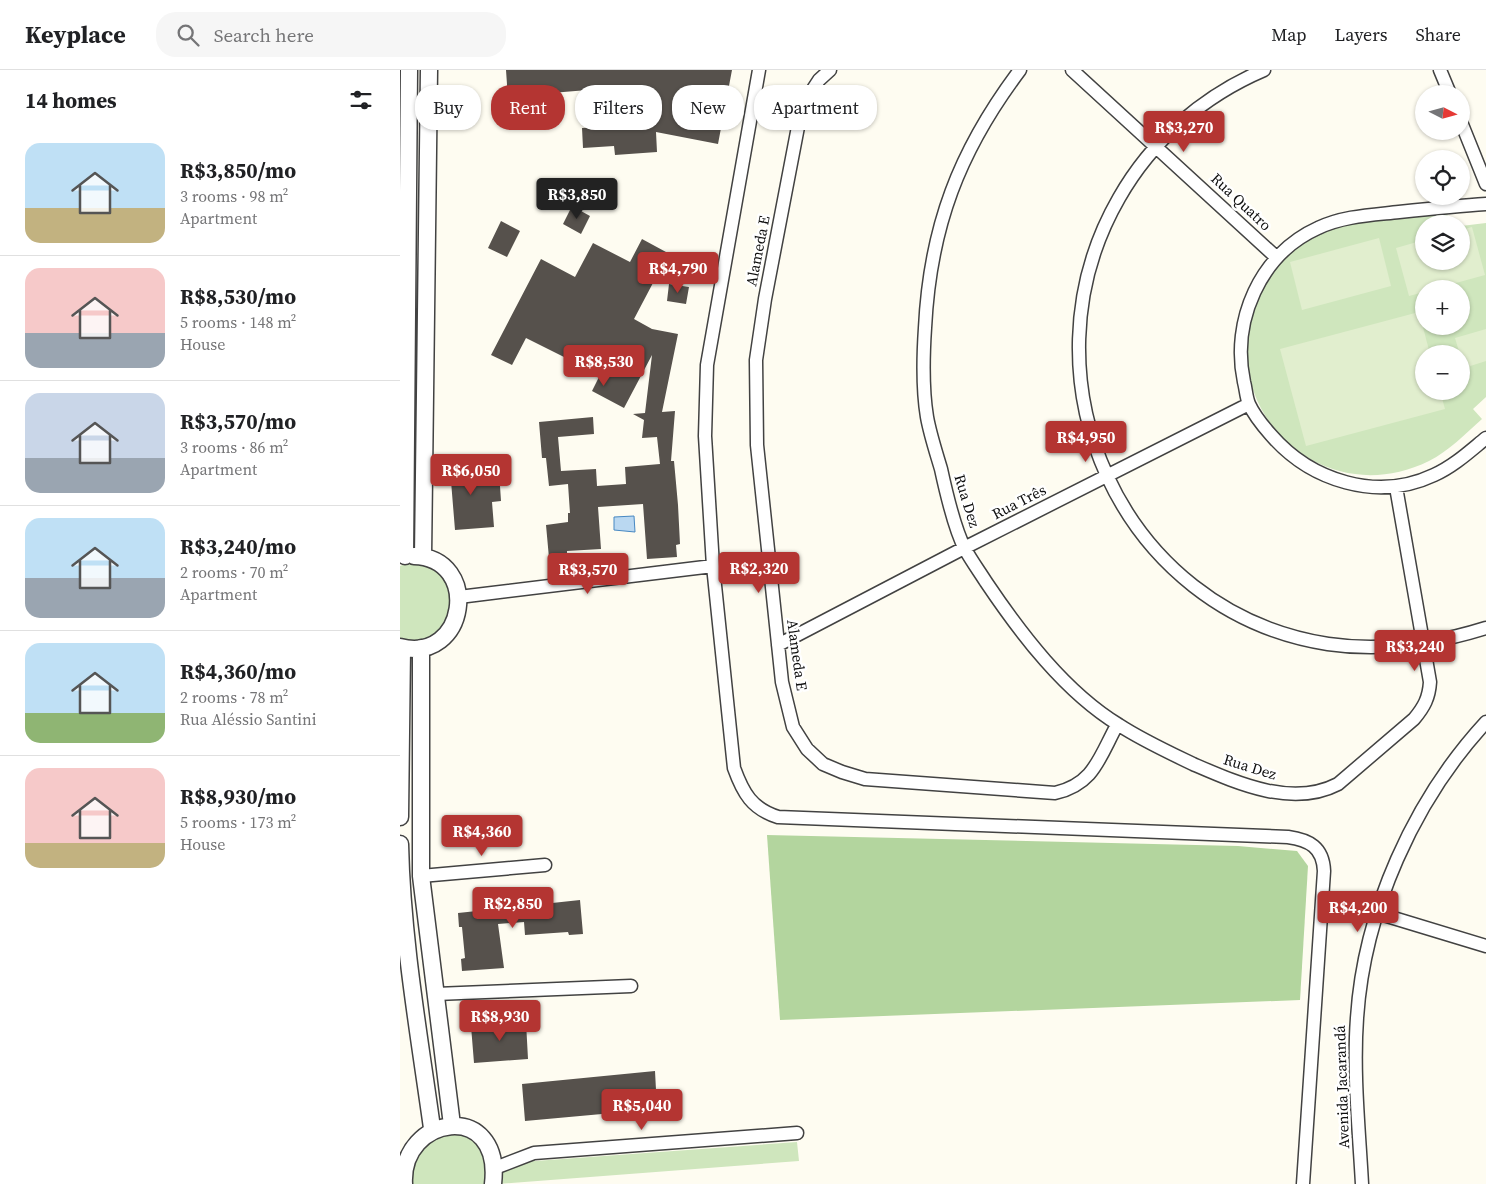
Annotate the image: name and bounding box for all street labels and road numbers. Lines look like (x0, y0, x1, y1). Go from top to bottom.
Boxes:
street label: Rua Quatro (1206, 168, 1276, 235)
street label: Alameda E (740, 214, 775, 288)
street label: Rua Dez (949, 472, 986, 530)
street label: Rua Três (988, 479, 1049, 524)
street label: Alameda E (782, 618, 813, 692)
street label: Rua Dez (1221, 748, 1279, 785)
street label: Avenida Jacarandá (1329, 1025, 1354, 1149)

